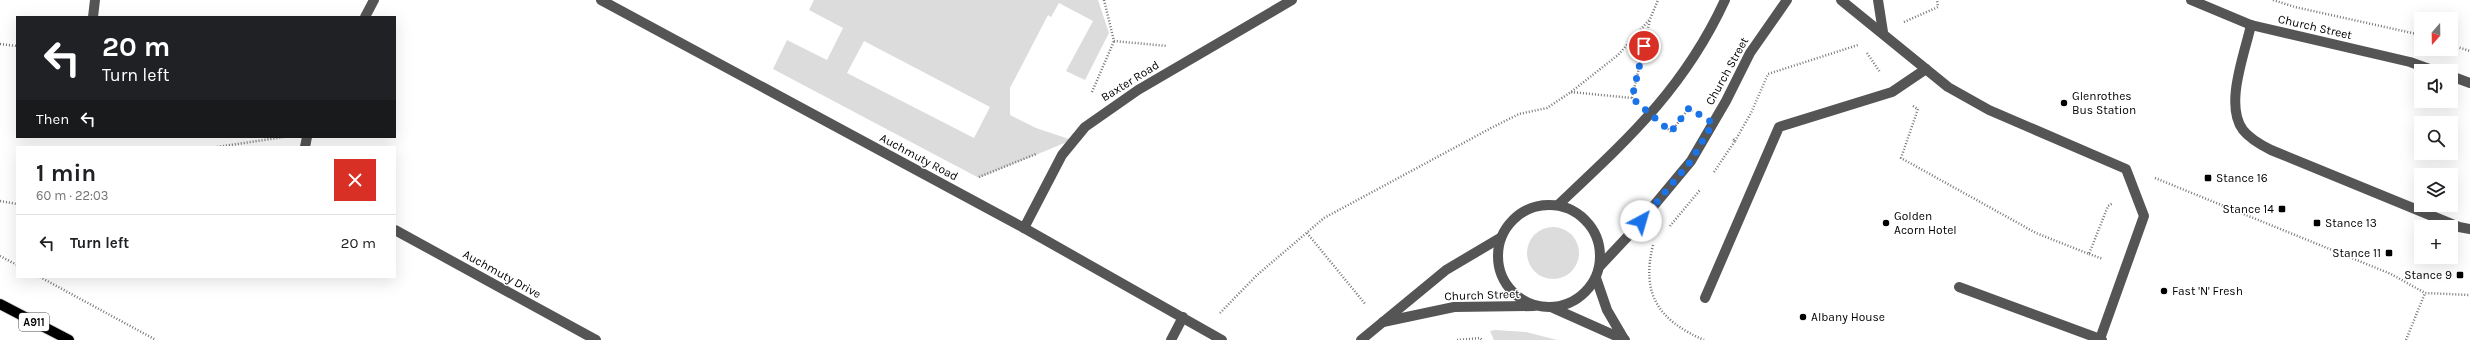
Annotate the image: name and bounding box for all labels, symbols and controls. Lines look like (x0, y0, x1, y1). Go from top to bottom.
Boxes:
street label: Church Street (2277, 12, 2354, 42)
north arrow (2414, 12, 2458, 56)
map controls (2414, 12, 2458, 264)
pin (1627, 29, 1661, 63)
text: 20 m (102, 30, 170, 63)
icon: left (36, 32, 88, 84)
street label: Church Street (1703, 34, 1752, 107)
icon: arrive (1633, 35, 1655, 57)
street label: Baxter Road (1098, 58, 1162, 104)
text: Turn left (102, 64, 170, 86)
button: sound (2414, 64, 2458, 108)
place label: Glenrothes Bus Station (2072, 89, 2136, 117)
marker: Glenrothes Bus Station (2059, 98, 2069, 108)
icon: left (77, 108, 99, 130)
text: Then (36, 110, 69, 128)
button: search (2414, 116, 2458, 160)
street label: Auchmuty Road (877, 130, 961, 184)
text: 1 min (36, 159, 96, 187)
button: close (334, 159, 376, 201)
button: layers (2414, 168, 2458, 212)
place label: Stance 16 (2216, 171, 2268, 185)
marker: Stance 16 (2203, 173, 2213, 183)
text: 60 m · 22:03 (36, 188, 108, 203)
position arrow (1620, 200, 1662, 242)
place label: Stance 14 (2223, 202, 2274, 216)
marker: Stance 14 (2277, 204, 2287, 214)
place label: Golden Acorn Hotel (1894, 209, 1957, 237)
place label: Stance 13 (2325, 216, 2377, 230)
marker: Golden Acorn Hotel (1881, 218, 1891, 228)
marker: Stance 13 (2312, 218, 2322, 228)
button: + (2414, 220, 2458, 264)
icon: left (36, 232, 58, 254)
text: Turn left (70, 234, 129, 252)
text: 20 m (341, 234, 376, 252)
place label: Stance 11 (2332, 246, 2381, 260)
street label: Auchmuty Drive (461, 247, 543, 301)
marker: Stance 11 (2384, 248, 2394, 258)
place label: Stance 9 (2404, 268, 2452, 282)
marker: Stance 9 (2455, 270, 2465, 280)
place label: Fast 'N' Fresh (2172, 284, 2243, 298)
marker: Fast 'N' Fresh (2159, 286, 2169, 296)
street label: Church Street (1444, 287, 1520, 303)
place label: Albany House (1811, 310, 1885, 324)
marker: Albany House (1798, 312, 1808, 322)
road number: A911 (19, 313, 49, 331)

